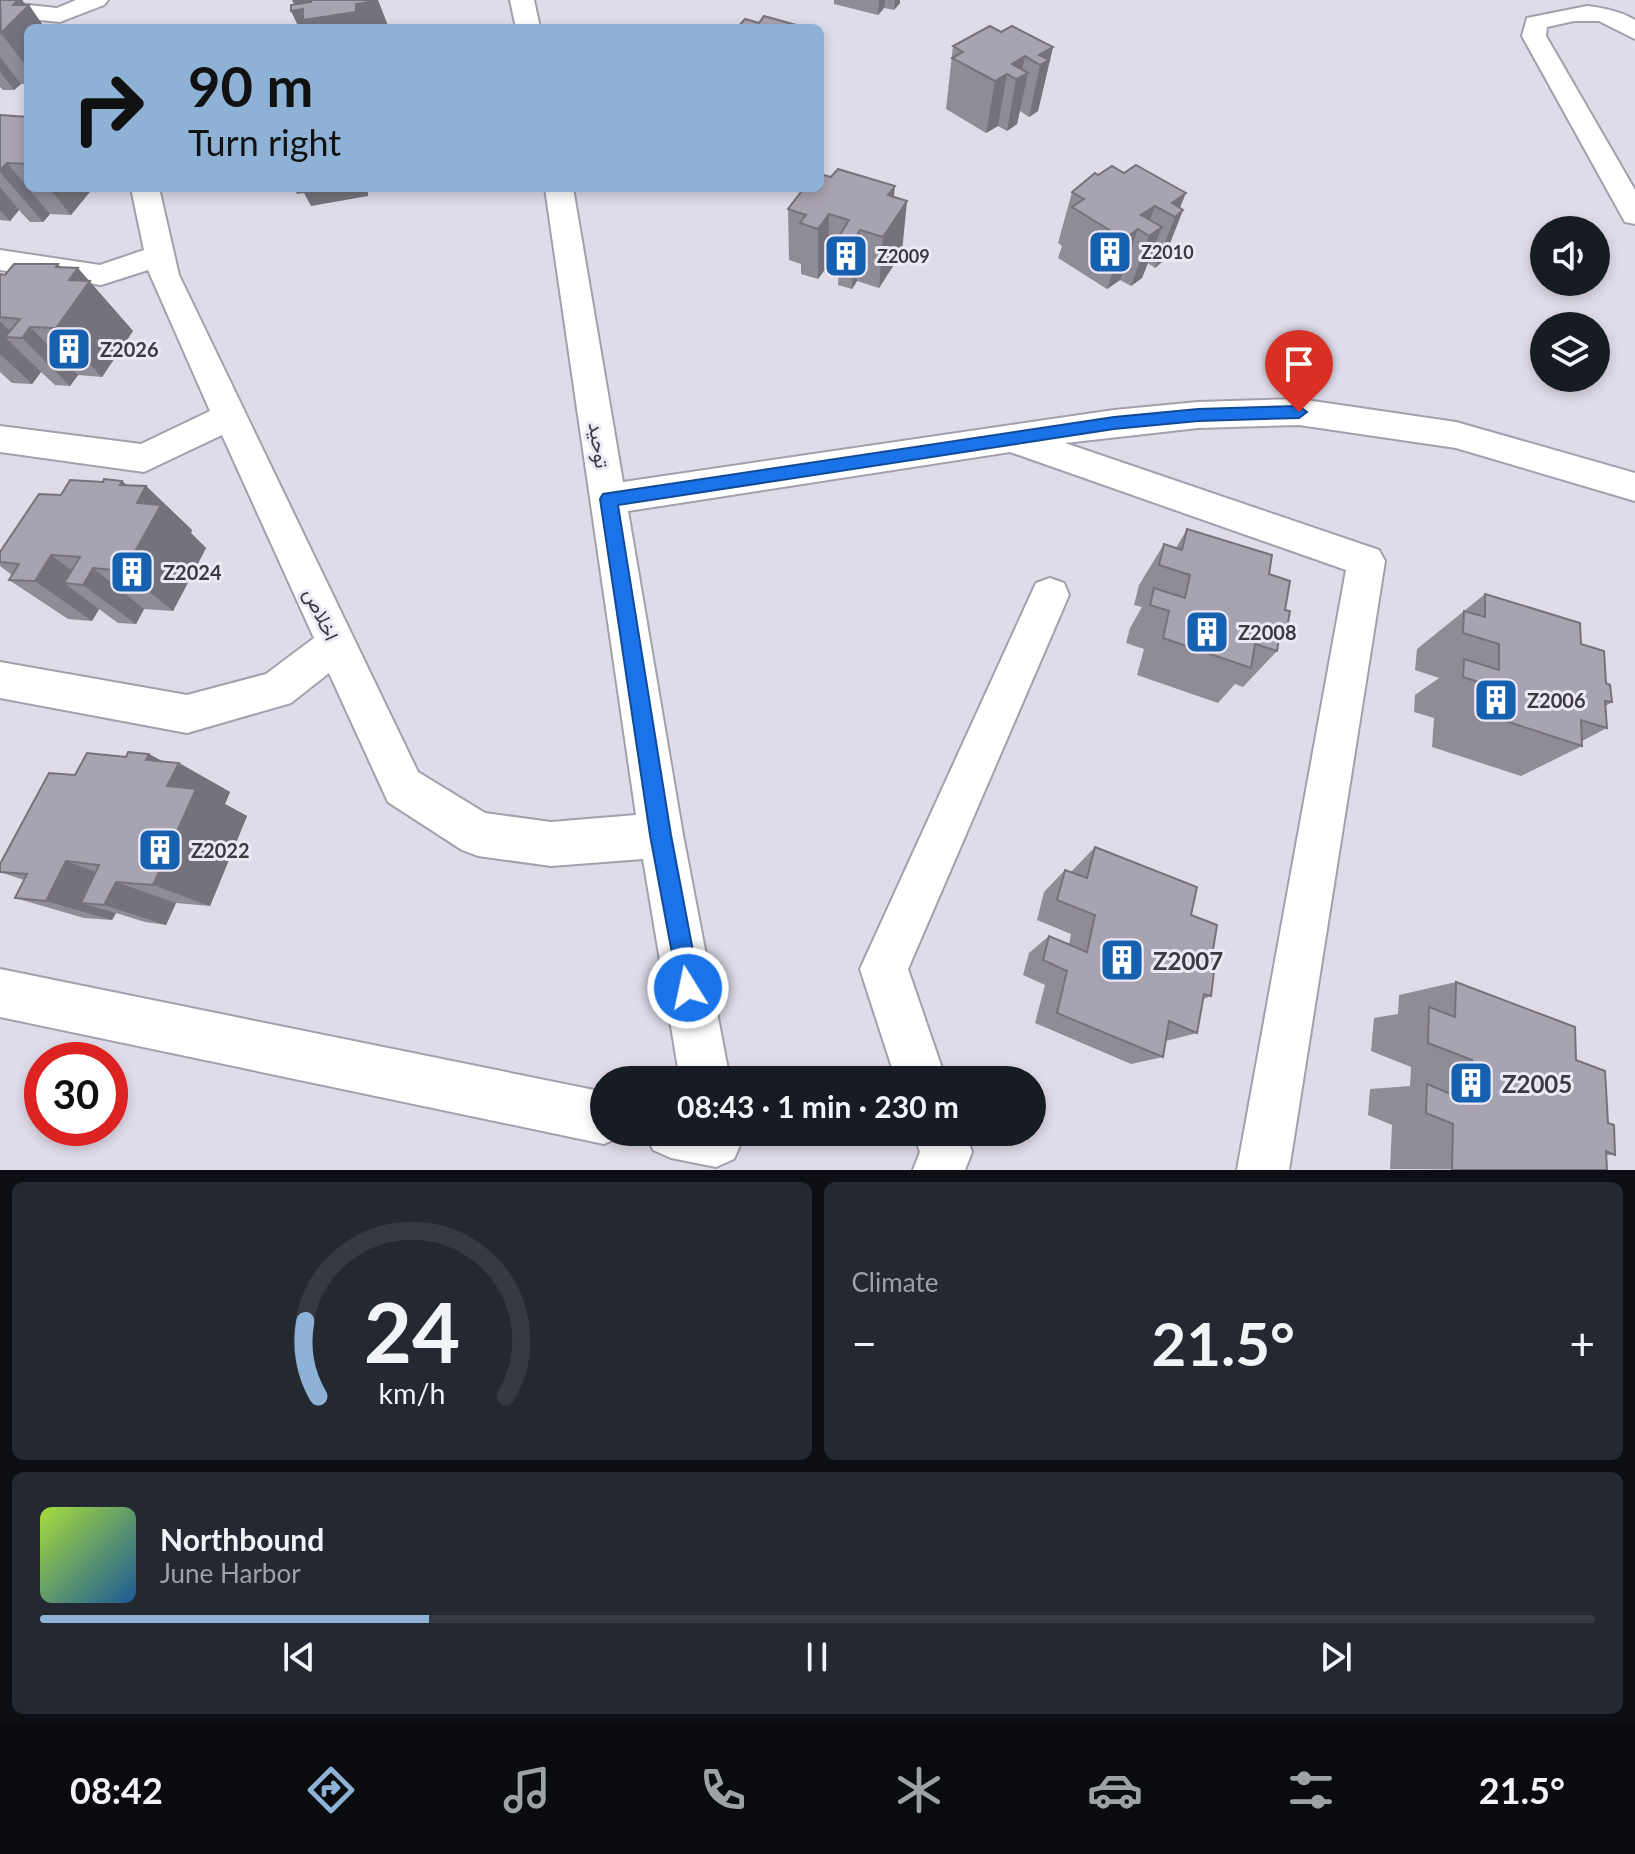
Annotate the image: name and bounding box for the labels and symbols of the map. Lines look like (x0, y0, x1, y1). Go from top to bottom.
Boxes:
building icon: Z2010 (1086, 228, 1134, 276)
building icon: Z2009 (822, 232, 870, 280)
place label: Z2010 (1141, 241, 1194, 263)
place label: Z2009 (877, 245, 930, 267)
building icon: Z2026 (45, 325, 93, 373)
pin (1265, 330, 1333, 412)
place label: Z2026 (100, 337, 159, 361)
street label: توحید (583, 420, 615, 470)
building icon: Z2024 (108, 548, 156, 596)
place label: Z2024 (163, 560, 222, 584)
street label: اخلاص (299, 584, 345, 644)
building icon: Z2008 (1183, 608, 1231, 656)
place label: Z2008 (1238, 620, 1297, 644)
building icon: Z2006 (1472, 676, 1520, 724)
place label: Z2006 (1527, 688, 1586, 712)
building icon: Z2022 (136, 826, 184, 874)
place label: Z2022 (191, 838, 250, 862)
building icon: Z2007 (1098, 936, 1146, 984)
position arrow (646, 946, 730, 1030)
place label: Z2007 (1153, 946, 1223, 975)
speed limit sign: 30 (24, 1042, 128, 1146)
building icon: Z2005 (1447, 1059, 1495, 1107)
place label: Z2005 (1502, 1069, 1572, 1098)

